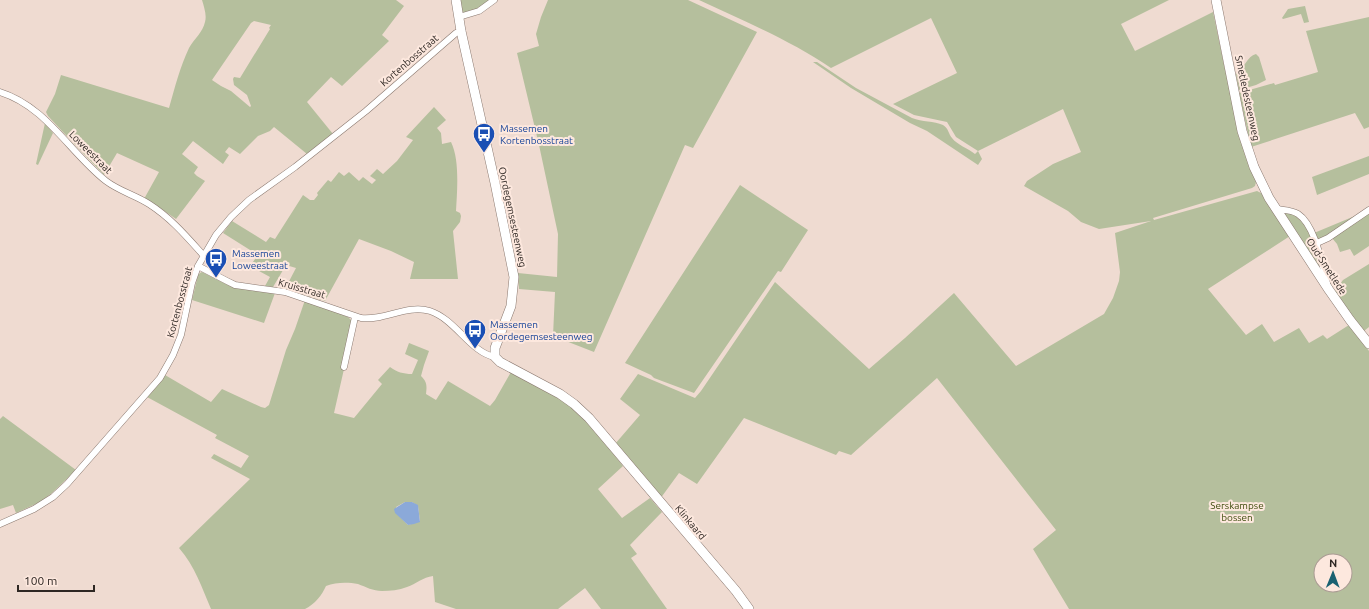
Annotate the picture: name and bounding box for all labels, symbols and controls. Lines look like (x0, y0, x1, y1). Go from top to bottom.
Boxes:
street label: Kortenbosstraat (378, 32, 441, 88)
street label: Smetledesteenweg (1233, 54, 1262, 142)
bus stop icon: Massemen Kortenbosstraat (471, 121, 497, 154)
place label: Massemen Kortenbosstraat (500, 123, 573, 146)
street label: Loweestraat (67, 129, 114, 176)
street label: Oordegemsesteenweg (496, 166, 529, 268)
street label: Oud-Smetlede (1304, 236, 1349, 297)
bus stop icon: Massemen Loweestraat (203, 246, 229, 279)
place label: Massemen Loweestraat (232, 248, 288, 271)
street label: Kortenbosstraat (165, 265, 194, 339)
street label: Kruisstraat (277, 276, 327, 300)
bus stop icon: Massemen Oordegemsesteenweg (462, 317, 488, 350)
place label: Massemen Oordegemsesteenweg (490, 319, 593, 342)
park label: Serskampse bossen (1210, 500, 1264, 523)
street label: Klinkaard (673, 503, 708, 542)
north arrow (1313, 553, 1353, 593)
text: N (1329, 557, 1337, 569)
scale bar (18, 567, 94, 593)
text: 100 m (24, 574, 57, 587)

